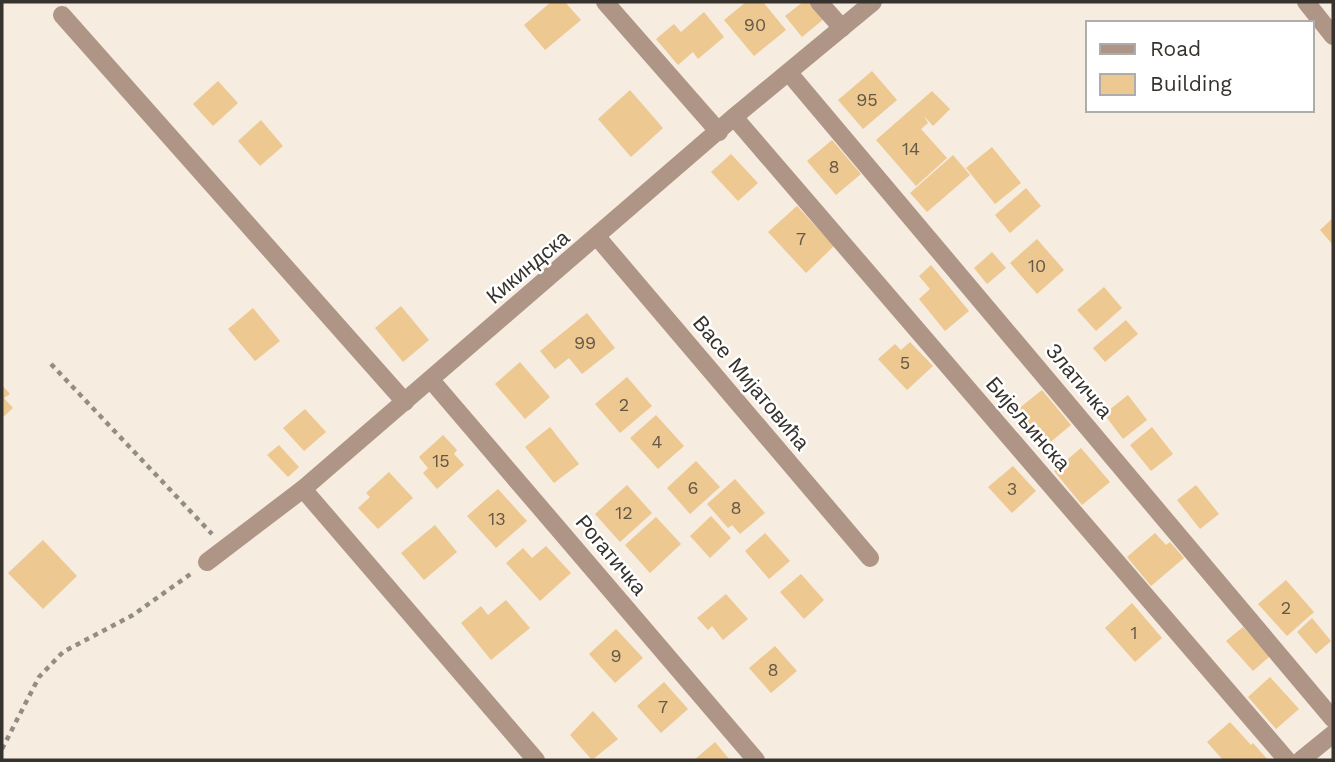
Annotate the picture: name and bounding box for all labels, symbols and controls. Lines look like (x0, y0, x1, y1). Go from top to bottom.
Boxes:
house number: 90 (744, 14, 766, 35)
legend (1086, 21, 1314, 112)
text: Road (1150, 36, 1201, 61)
text: Building (1150, 71, 1232, 96)
house number: 95 (856, 89, 878, 110)
house number: 14 (902, 138, 920, 159)
house number: 8 (828, 156, 840, 177)
street label: Кикиндска (481, 225, 574, 309)
house number: 7 (796, 228, 806, 249)
house number: 10 (1028, 255, 1046, 276)
street label: Васе Мијатовића (688, 311, 815, 455)
house number: 99 (574, 332, 596, 353)
street label: Златичка (1041, 338, 1118, 423)
house number: 5 (900, 352, 910, 373)
street label: Бијељинска (981, 372, 1076, 476)
house number: 2 (619, 394, 629, 415)
house number: 4 (652, 431, 663, 452)
house number: 15 (432, 450, 450, 471)
house number: 6 (688, 477, 698, 498)
house number: 3 (1007, 478, 1017, 499)
house number: 8 (730, 497, 742, 518)
house number: 12 (615, 502, 633, 523)
house number: 13 (488, 508, 506, 529)
street label: Рогатичка (571, 510, 652, 600)
house number: 2 (1281, 597, 1291, 618)
house number: 1 (1130, 622, 1138, 643)
house number: 9 (610, 645, 622, 666)
house number: 8 (767, 659, 779, 680)
house number: 7 (658, 696, 668, 717)

